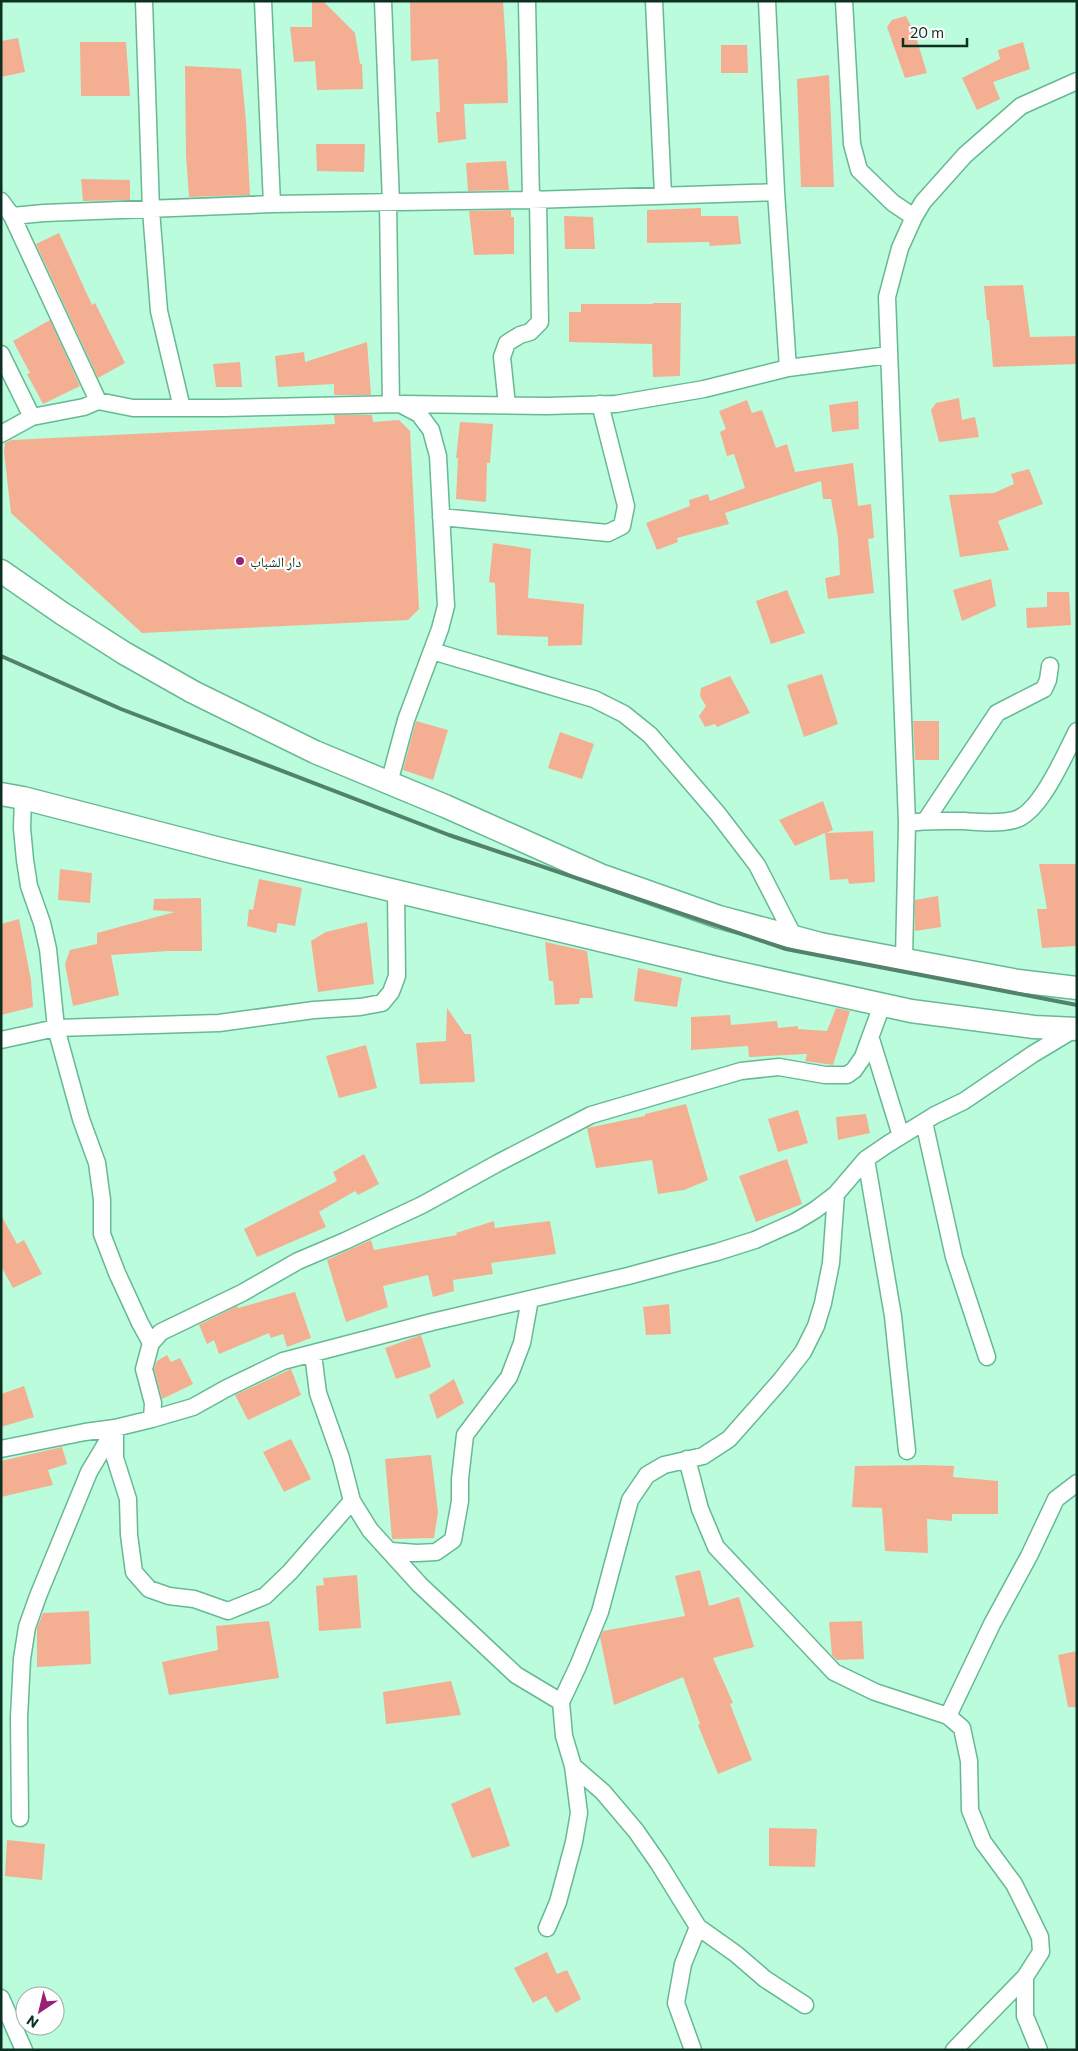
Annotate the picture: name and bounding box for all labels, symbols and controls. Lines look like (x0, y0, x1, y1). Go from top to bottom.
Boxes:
scale bar (903, 15, 967, 47)
text: 20 m (910, 23, 944, 41)
place label: دار الشباب (250, 553, 301, 571)
marker: دار الشباب (234, 555, 246, 567)
north arrow (15, 1986, 65, 2036)
text: N (23, 2012, 41, 2032)

